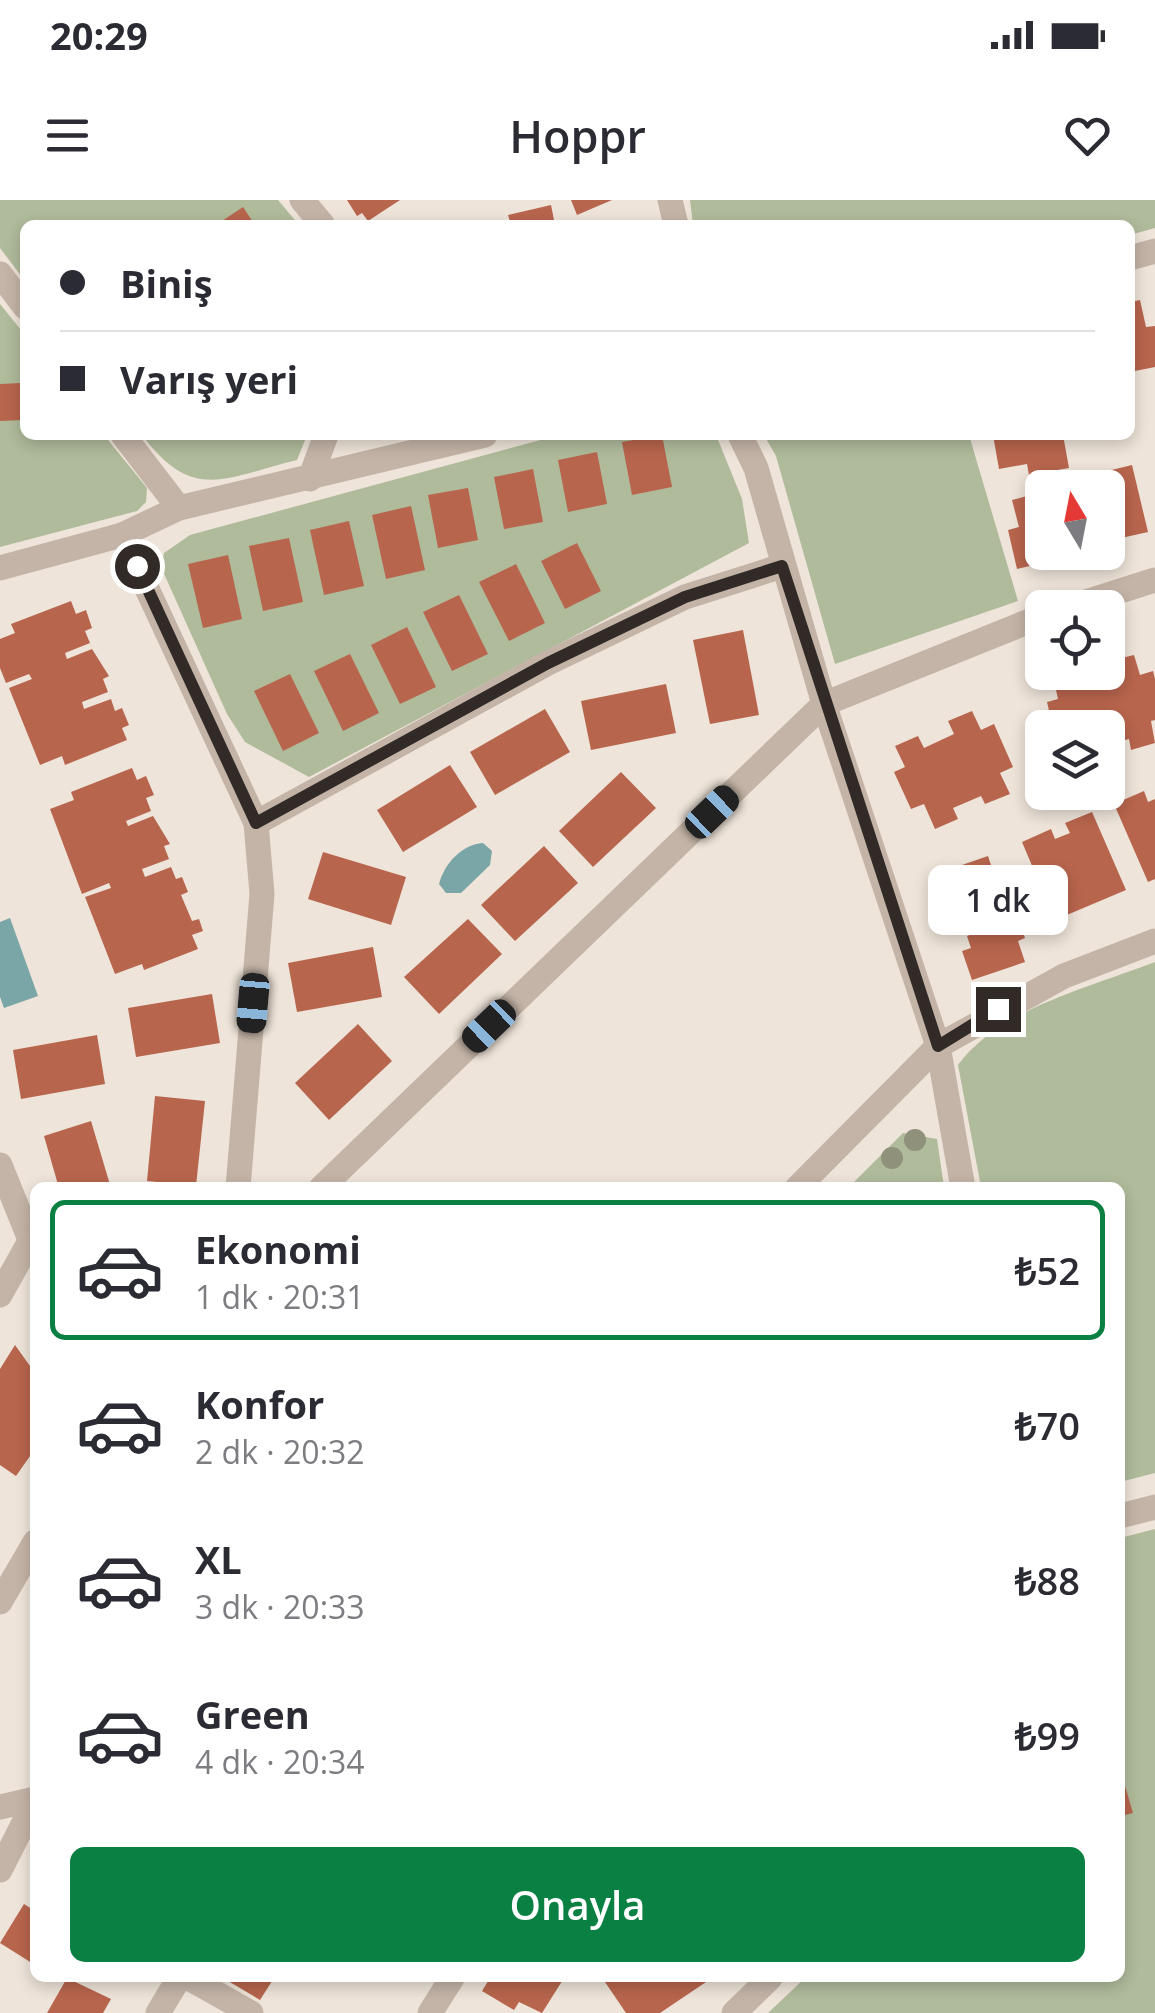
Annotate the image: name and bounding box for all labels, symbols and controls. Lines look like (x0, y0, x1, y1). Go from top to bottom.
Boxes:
text: 20:29 (50, 9, 148, 61)
text: Hoppr (509, 105, 646, 166)
icon: menu (40, 108, 95, 163)
icon: heart (1060, 108, 1115, 163)
text: Biniş (120, 257, 213, 309)
text: Varış yeri (120, 353, 298, 405)
north arrow (1025, 470, 1125, 570)
map controls (1025, 470, 1125, 810)
route start (115, 544, 160, 589)
button: locate (1025, 590, 1125, 690)
button: layers (1025, 710, 1125, 810)
car (680, 780, 744, 844)
callout: 1 dk (928, 864, 1068, 934)
text: 1 dk (966, 878, 1030, 921)
car (235, 972, 271, 1034)
route end (976, 987, 1021, 1032)
car (457, 994, 521, 1058)
text: Ekonomi (195, 1223, 361, 1275)
icon: car (75, 1225, 165, 1315)
text: ₺52 (1015, 1244, 1080, 1296)
text: 1 dk · 20:31 (195, 1275, 365, 1318)
text: Konfor (195, 1378, 324, 1430)
icon: car (75, 1380, 165, 1470)
text: ₺70 (1015, 1399, 1080, 1451)
text: 2 dk · 20:32 (195, 1430, 365, 1473)
text: XL (195, 1533, 242, 1585)
icon: car (75, 1535, 165, 1625)
text: ₺88 (1015, 1554, 1080, 1606)
text: 3 dk · 20:33 (195, 1585, 365, 1628)
text: Green (195, 1688, 310, 1740)
icon: car (75, 1690, 165, 1780)
text: ₺99 (1015, 1709, 1080, 1761)
text: 4 dk · 20:34 (195, 1740, 365, 1783)
button: Onayla (70, 1847, 1085, 1962)

